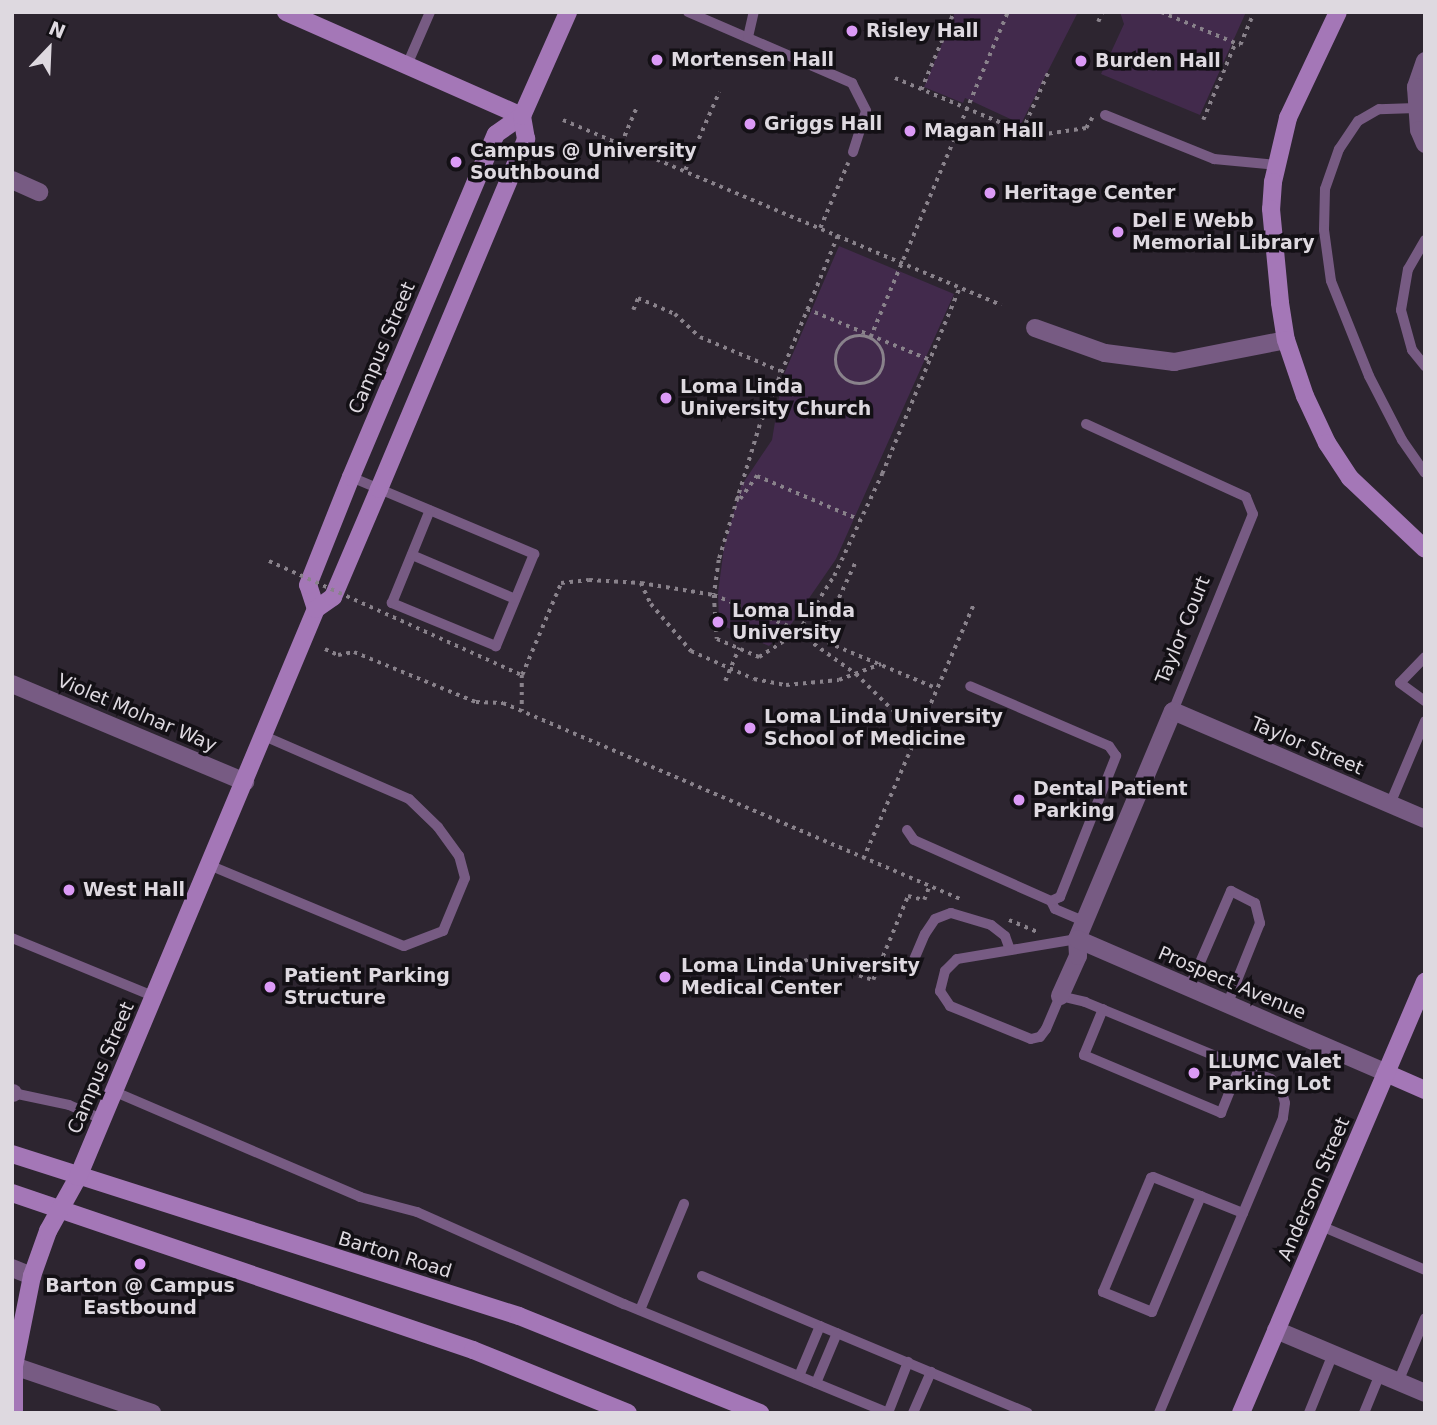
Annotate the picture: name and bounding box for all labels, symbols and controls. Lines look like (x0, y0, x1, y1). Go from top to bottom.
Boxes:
north arrow (14, 14, 84, 84)
text: N (46, 16, 69, 43)
place label: Risley Hall (866, 20, 979, 42)
marker: Risley Hall (844, 23, 860, 39)
place label: Mortensen Hall (671, 49, 834, 71)
place label: Burden Hall (1095, 50, 1221, 72)
marker: Mortensen Hall (649, 52, 665, 68)
marker: Burden Hall (1073, 53, 1089, 69)
place label: Griggs Hall (764, 113, 882, 135)
marker: Griggs Hall (742, 116, 758, 132)
place label: Magan Hall (924, 120, 1044, 142)
marker: Magan Hall (902, 123, 918, 139)
place label: Campus @ University Southbound (470, 140, 697, 184)
marker: Campus @ University Southbound (448, 154, 464, 170)
place label: Heritage Center (1004, 182, 1175, 204)
marker: Heritage Center (982, 185, 998, 201)
place label: Del E Webb Memorial Library (1132, 210, 1315, 254)
marker: Del E Webb Memorial Library (1110, 224, 1126, 240)
street label: Campus Street (344, 279, 420, 417)
place label: Loma Linda University Church (680, 376, 871, 420)
marker: Loma Linda University Church (658, 390, 674, 406)
street label: Taylor Court (1151, 573, 1215, 687)
place label: Loma Linda University (732, 600, 855, 644)
marker: Loma Linda University (710, 614, 726, 630)
street label: Violet Molnar Way (54, 669, 220, 757)
place label: Loma Linda University School of Medicine (764, 706, 1003, 750)
street label: Taylor Street (1247, 712, 1367, 780)
marker: Loma Linda University School of Medicine (742, 720, 758, 736)
place label: Dental Patient Parking (1033, 778, 1188, 822)
marker: Dental Patient Parking (1011, 792, 1027, 808)
place label: West Hall (83, 879, 185, 901)
marker: West Hall (61, 882, 77, 898)
street label: Prospect Avenue (1155, 942, 1309, 1024)
place label: Loma Linda University Medical Center (681, 955, 920, 999)
place label: Patient Parking Structure (284, 965, 450, 1009)
marker: Loma Linda University Medical Center (655, 967, 675, 987)
marker: Patient Parking Structure (262, 979, 278, 995)
street label: Campus Street (63, 999, 139, 1137)
place label: LLUMC Valet Parking Lot (1208, 1051, 1341, 1095)
marker: LLUMC Valet Parking Lot (1186, 1065, 1202, 1081)
street label: Anderson Street (1273, 1114, 1355, 1264)
street label: Barton Road (336, 1227, 454, 1283)
marker: Barton @ Campus Eastbound (132, 1256, 148, 1272)
place label: Barton @ Campus Eastbound (45, 1275, 235, 1319)

